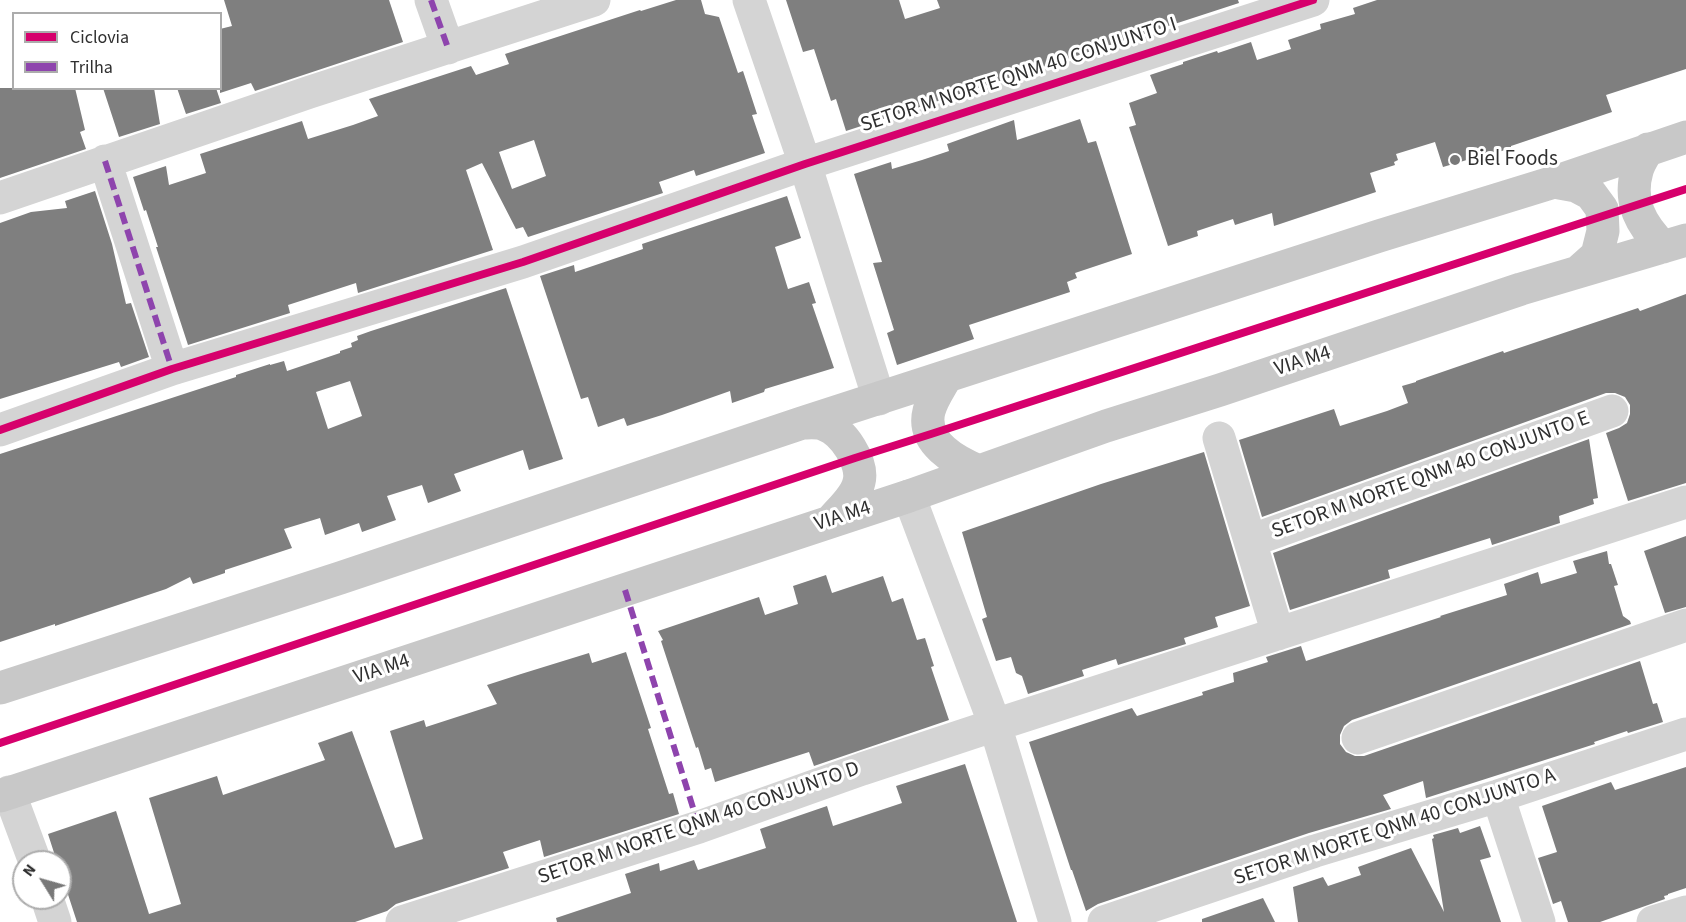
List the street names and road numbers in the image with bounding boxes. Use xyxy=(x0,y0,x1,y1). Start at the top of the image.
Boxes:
street label: SETOR M NORTE QNM 40 CONJUNTO I xyxy=(858,13,1180,139)
street label: VIA M4 xyxy=(1272,341,1334,383)
street label: SETOR M NORTE QNM 40 CONJUNTO E xyxy=(1269,407,1593,545)
street label: VIA M4 xyxy=(812,496,874,538)
street label: VIA M4 xyxy=(351,649,413,691)
street label: SETOR M NORTE QNM 40 CONJUNTO D xyxy=(535,757,863,891)
street label: SETOR M NORTE QNM 40 CONJUNTO A xyxy=(1231,764,1559,892)

